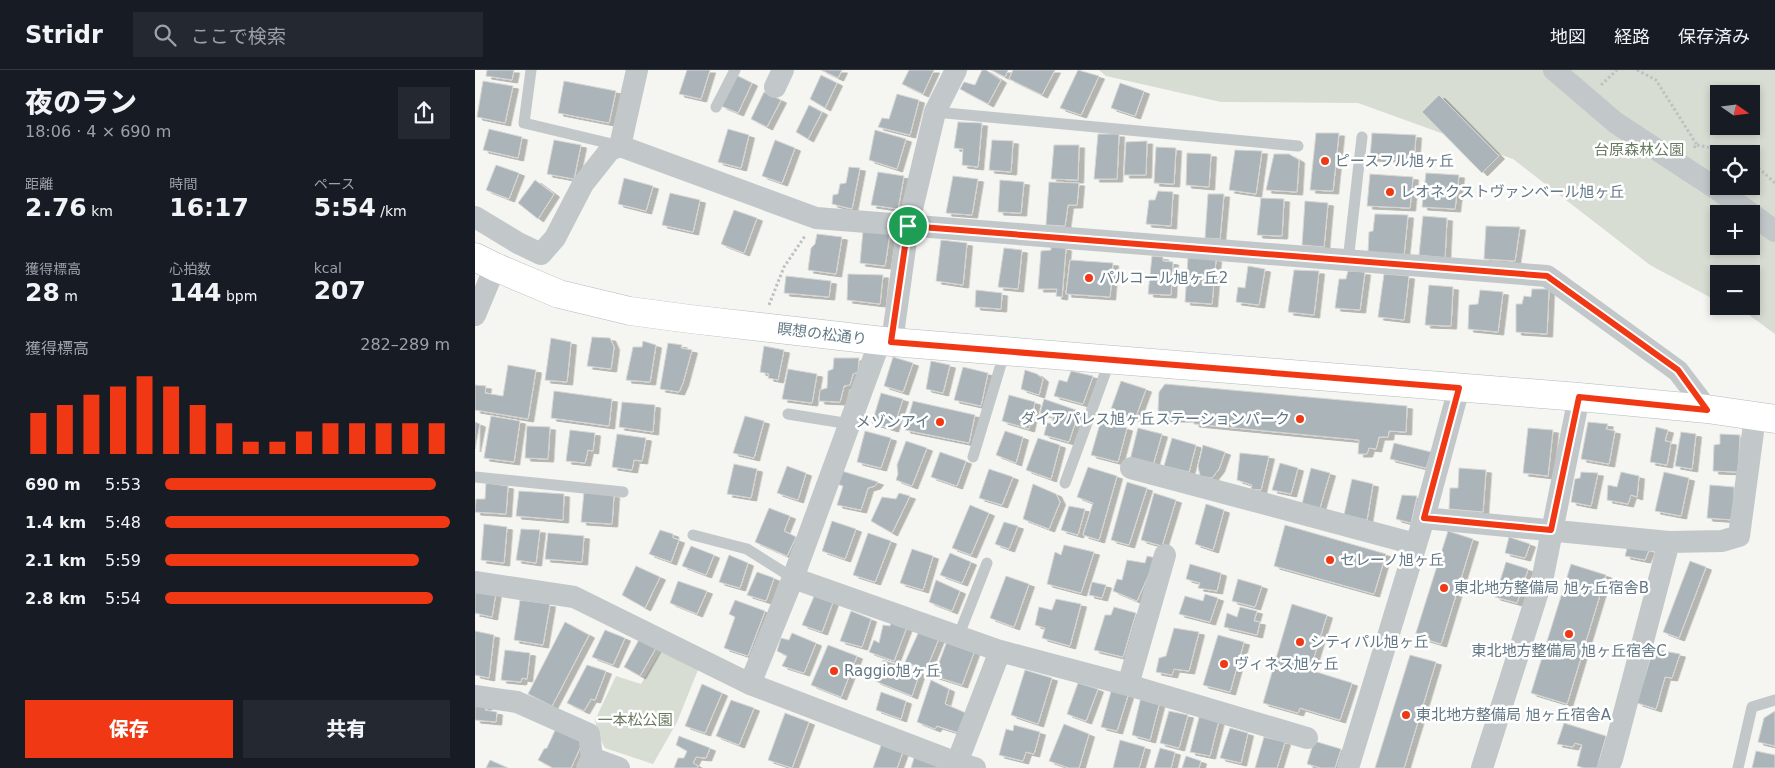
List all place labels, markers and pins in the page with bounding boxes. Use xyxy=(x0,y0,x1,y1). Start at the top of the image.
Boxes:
place label: ピースフル旭ヶ丘 xyxy=(1335,152,1454,170)
marker: ピースフル旭ヶ丘 xyxy=(1319,155,1331,167)
place label: レオネクストヴァンベール旭ヶ丘 xyxy=(1400,183,1625,201)
marker: レオネクストヴァンベール旭ヶ丘 xyxy=(1384,186,1396,198)
pin xyxy=(887,205,929,247)
place label: パルコール旭ヶ丘2 xyxy=(1099,269,1228,287)
marker: パルコール旭ヶ丘2 xyxy=(1083,272,1095,284)
place label: ダイアパレス旭ヶ丘ステーションパーク xyxy=(1021,410,1290,428)
place label: メゾンアイ xyxy=(856,413,930,431)
marker: ダイアパレス旭ヶ丘ステーションパーク xyxy=(1294,413,1306,425)
marker: メゾンアイ xyxy=(934,416,946,428)
place label: セレーノ旭ヶ丘 xyxy=(1340,551,1444,569)
marker: セレーノ旭ヶ丘 xyxy=(1324,554,1336,566)
place label: 東北地方整備局 旭ヶ丘宿舎B xyxy=(1454,579,1649,597)
marker: 東北地方整備局 旭ヶ丘宿舎B xyxy=(1438,582,1450,594)
marker: 東北地方整備局 旭ヶ丘宿舎C xyxy=(1563,628,1575,640)
place label: シティパル旭ヶ丘 xyxy=(1310,633,1429,651)
marker: シティパル旭ヶ丘 xyxy=(1294,636,1306,648)
place label: 東北地方整備局 旭ヶ丘宿舎C xyxy=(1471,642,1667,660)
place label: ヴィネス旭ヶ丘 xyxy=(1234,655,1339,673)
marker: ヴィネス旭ヶ丘 xyxy=(1218,658,1230,670)
place label: Raggio旭ヶ丘 xyxy=(844,662,941,680)
marker: Raggio旭ヶ丘 xyxy=(828,665,840,677)
place label: 東北地方整備局 旭ヶ丘宿舎A xyxy=(1416,706,1612,724)
marker: 東北地方整備局 旭ヶ丘宿舎A xyxy=(1400,709,1412,721)

